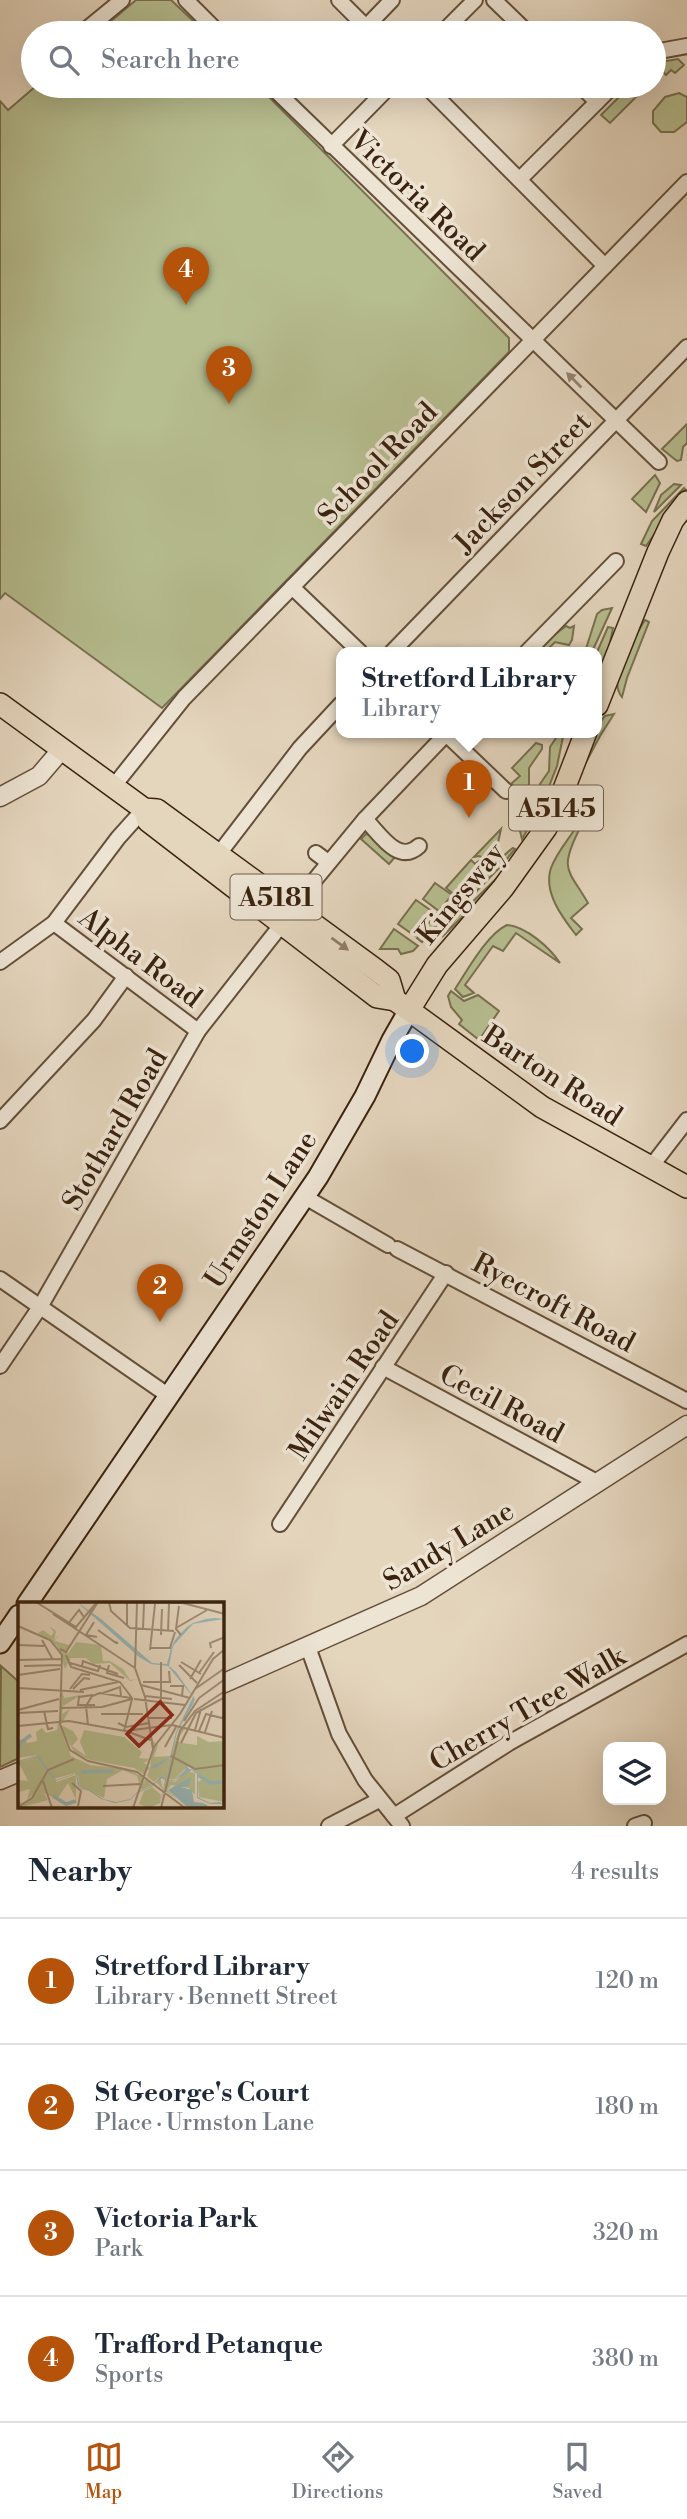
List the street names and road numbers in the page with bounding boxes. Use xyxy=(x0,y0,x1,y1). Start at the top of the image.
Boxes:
street label: Victoria Road xyxy=(342,122,492,269)
street label: School Road xyxy=(311,395,445,533)
street label: Jackson Street xyxy=(446,405,599,562)
road number: A5145 xyxy=(509,786,603,830)
street label: Kingsway xyxy=(410,836,513,952)
road number: A5181 xyxy=(230,874,322,920)
street label: Alpha Road xyxy=(71,900,209,1016)
street label: Barton Road xyxy=(475,1018,629,1134)
street label: Stothard Road xyxy=(55,1043,176,1217)
street label: Urmston Lane xyxy=(197,1124,325,1295)
street label: Ryecroft Road xyxy=(466,1246,641,1361)
street label: Milwain Road xyxy=(282,1304,407,1467)
street label: Cecil Road xyxy=(433,1357,570,1452)
street label: Sandy Lane xyxy=(377,1494,520,1599)
street label: Cherry Tree Walk xyxy=(424,1638,633,1780)

